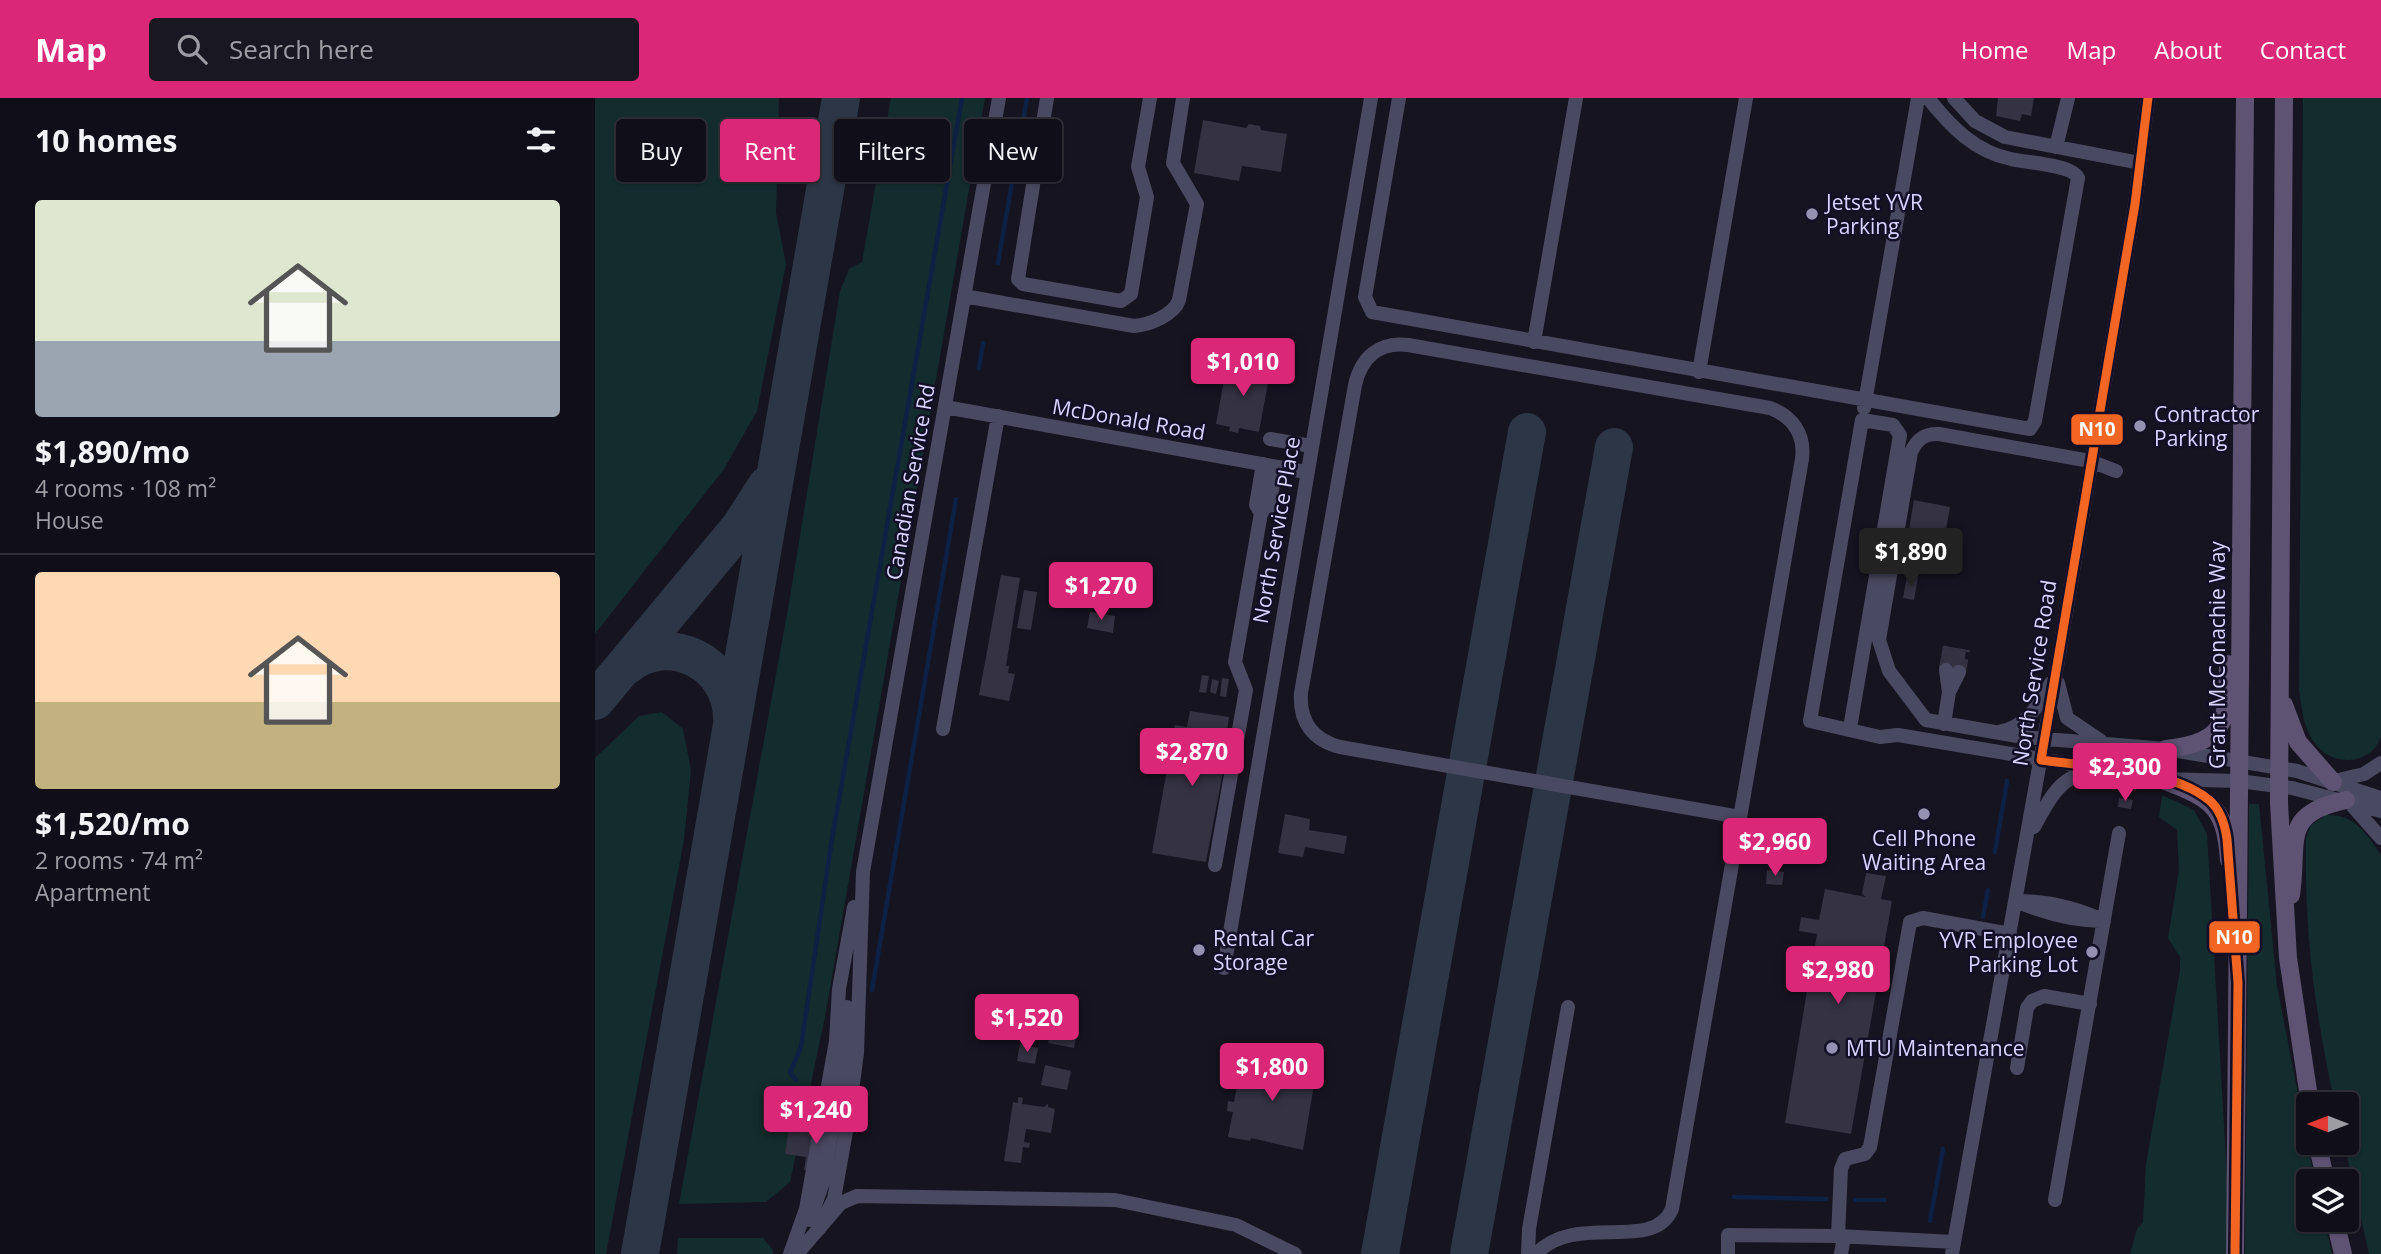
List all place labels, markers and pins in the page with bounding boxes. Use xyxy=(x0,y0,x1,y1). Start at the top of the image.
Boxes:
place label: Jetset YVR Parking xyxy=(1824,188,1923,240)
marker: Jetset YVR Parking xyxy=(1804,206,1820,222)
pin: $1,010 xyxy=(1186,338,1300,398)
place label: Contractor Parking xyxy=(2154,400,2260,452)
marker: Contractor Parking xyxy=(2132,418,2148,434)
pin: $1,890 xyxy=(1854,528,1968,588)
pin: $1,270 xyxy=(1044,562,1158,622)
pin: $2,870 xyxy=(1135,728,1249,788)
pin: $2,300 xyxy=(2068,744,2182,803)
marker: Cell Phone Waiting Area xyxy=(1916,806,1932,822)
pin: $2,960 xyxy=(1718,818,1832,878)
place label: Cell Phone Waiting Area xyxy=(1862,824,1986,876)
place label: Rental Car Storage xyxy=(1213,924,1314,976)
place label: YVR Employee Parking Lot xyxy=(1939,926,2078,978)
marker: Rental Car Storage xyxy=(1191,942,1207,958)
marker: YVR Employee Parking Lot xyxy=(2084,944,2100,960)
pin: $2,980 xyxy=(1781,946,1895,1006)
pin: $1,520 xyxy=(970,995,1084,1054)
place label: MTU Maintenance xyxy=(1846,1034,2025,1062)
marker: MTU Maintenance xyxy=(1824,1040,1840,1056)
pin: $1,800 xyxy=(1215,1044,1329,1103)
pin: $1,240 xyxy=(759,1086,873,1146)

